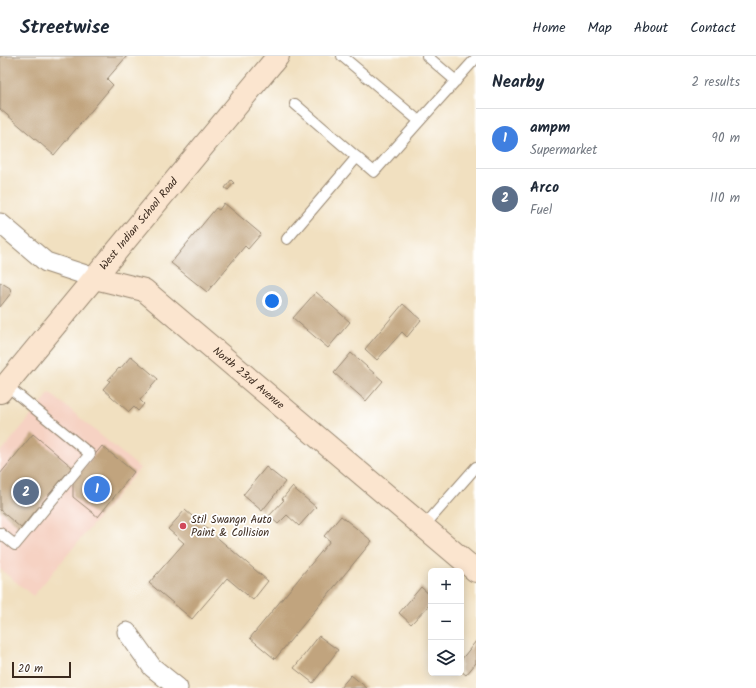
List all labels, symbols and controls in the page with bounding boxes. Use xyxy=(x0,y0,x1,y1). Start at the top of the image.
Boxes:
text: Streetwise xyxy=(20,13,110,43)
text: Home xyxy=(532,17,566,39)
text: Map xyxy=(588,17,612,39)
text: About xyxy=(634,17,668,39)
text: Contact xyxy=(690,17,736,39)
text: Nearby xyxy=(492,69,544,96)
text: 2 results xyxy=(692,72,740,93)
text: ampm xyxy=(530,116,570,140)
text: 1 xyxy=(503,128,507,149)
text: 90 m xyxy=(712,128,740,149)
text: Supermarket xyxy=(530,140,597,161)
street label: West Indian School Road xyxy=(95,173,183,274)
text: Arco xyxy=(530,176,559,200)
text: 2 xyxy=(501,188,509,209)
text: 110 m xyxy=(710,188,740,209)
text: Fuel xyxy=(530,200,552,221)
your location xyxy=(262,291,282,311)
street label: North 23rd Avenue xyxy=(208,342,288,414)
pin: 1 xyxy=(84,474,110,504)
pin: 2 xyxy=(13,477,39,507)
place label: Stil Swangn Auto Paint & Collision xyxy=(191,511,272,542)
marker: Stil Swangn Auto Paint & Collision xyxy=(178,521,188,531)
map controls xyxy=(428,568,464,676)
button: + xyxy=(428,568,464,604)
button: − xyxy=(428,604,464,640)
button: layers xyxy=(428,640,464,676)
scale bar xyxy=(12,660,71,679)
text: 20 m xyxy=(18,660,43,678)

